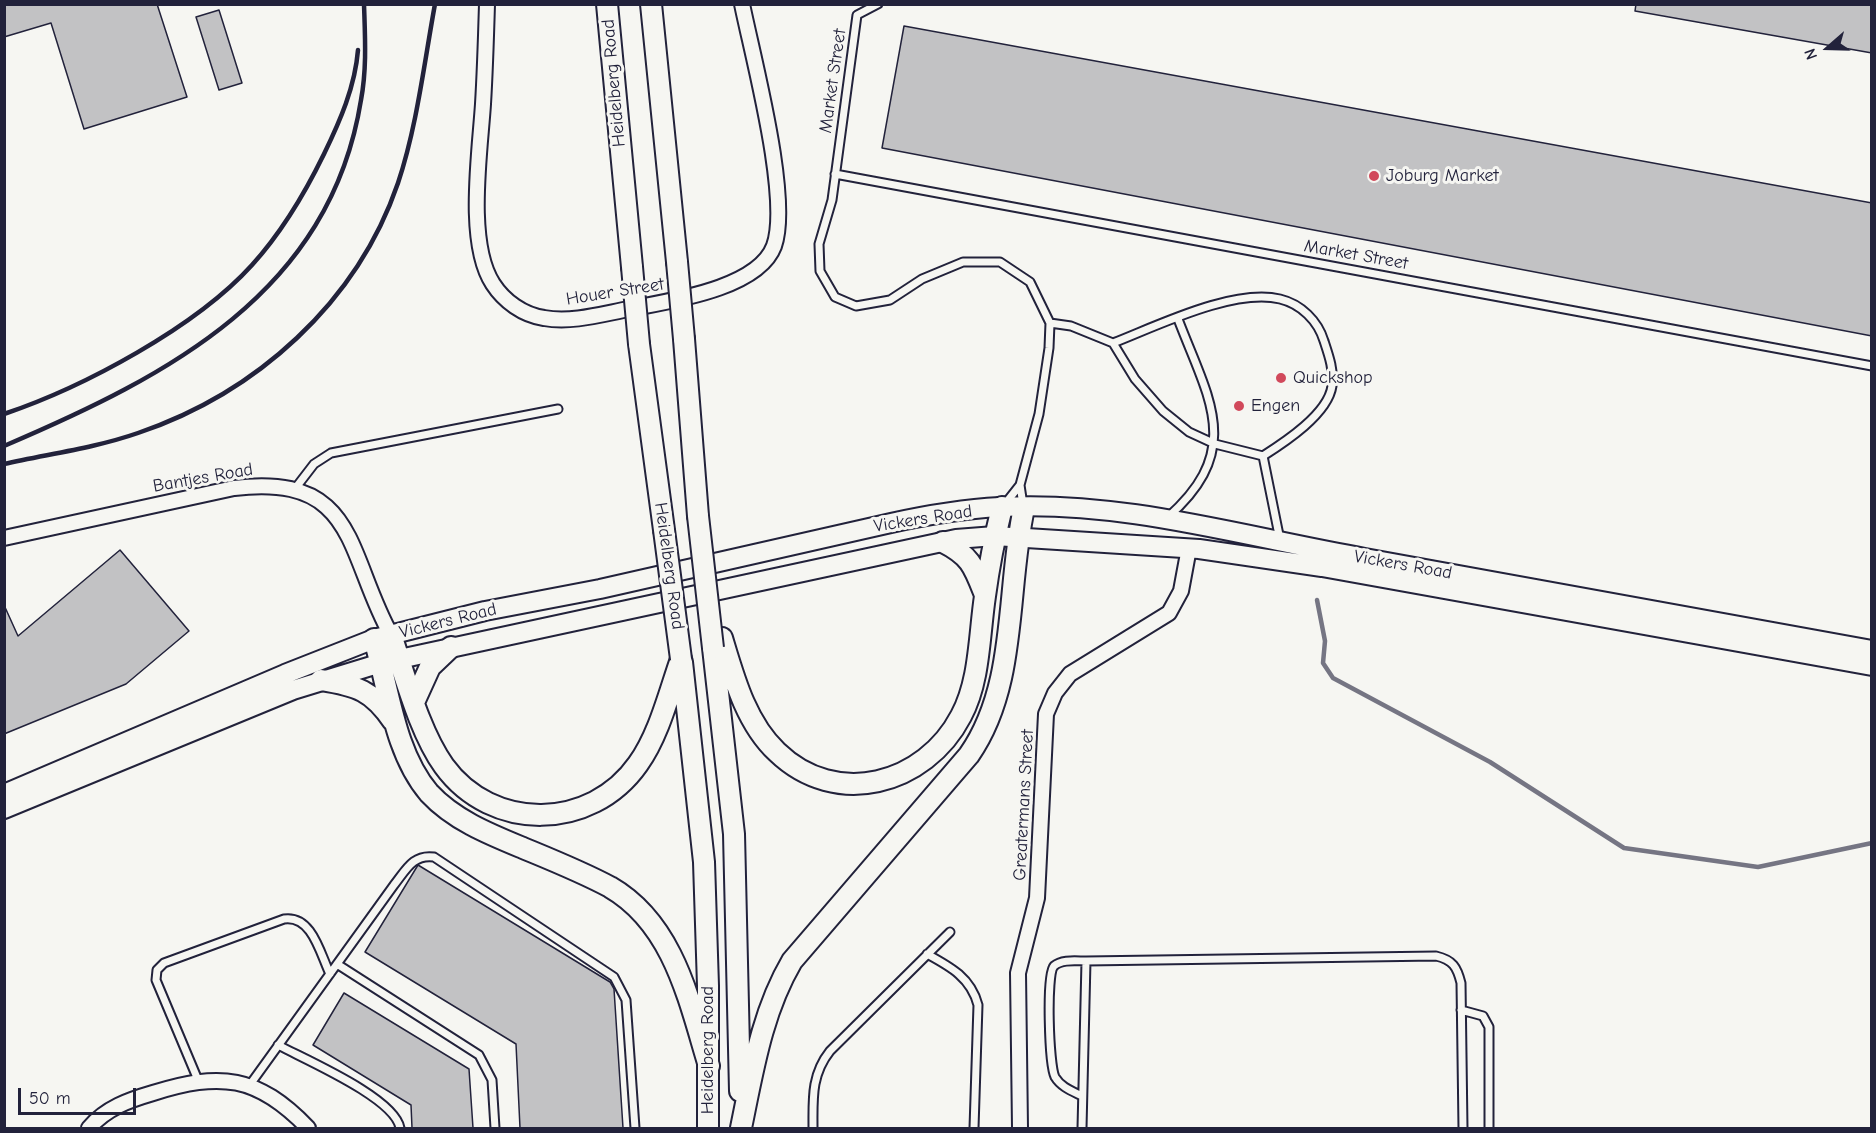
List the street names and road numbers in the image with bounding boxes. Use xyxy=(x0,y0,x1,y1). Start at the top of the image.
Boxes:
street label: Heidelberg Road xyxy=(598,18,630,148)
street label: Market Street xyxy=(815,27,851,135)
street label: Market Street xyxy=(1302,235,1410,275)
street label: Houer Street xyxy=(564,274,666,310)
street label: Bantjes Road xyxy=(151,459,255,497)
street label: Heidelberg Road xyxy=(649,501,689,631)
street label: Vickers Road xyxy=(872,501,974,537)
street label: Vickers Road xyxy=(1352,546,1454,584)
street label: Vickers Road xyxy=(397,599,499,643)
street label: Greatermans Street xyxy=(1009,729,1039,881)
street label: Heidelberg Road xyxy=(697,986,719,1114)

